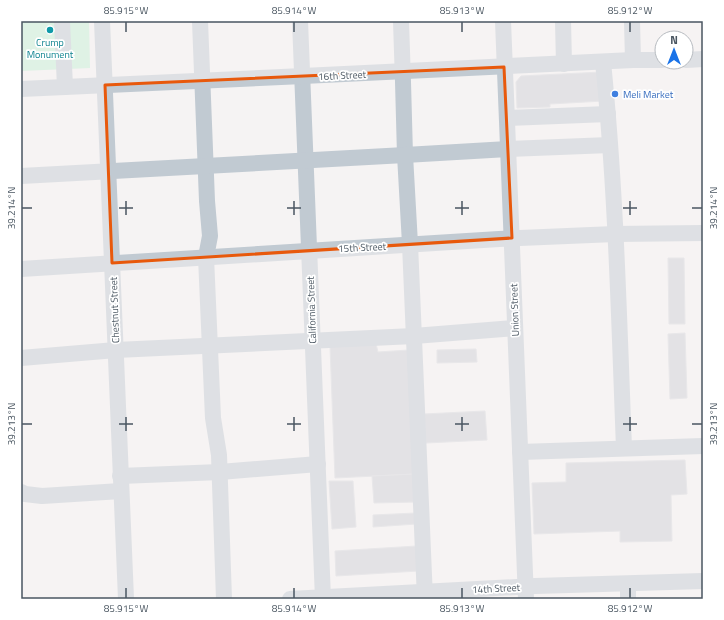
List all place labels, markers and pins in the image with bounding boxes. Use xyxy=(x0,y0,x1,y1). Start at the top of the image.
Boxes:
marker: Crump Monument xyxy=(45,25,55,35)
place label: Crump Monument xyxy=(27,35,74,62)
place label: Meli Market xyxy=(623,87,674,102)
marker: Meli Market xyxy=(610,89,620,99)

